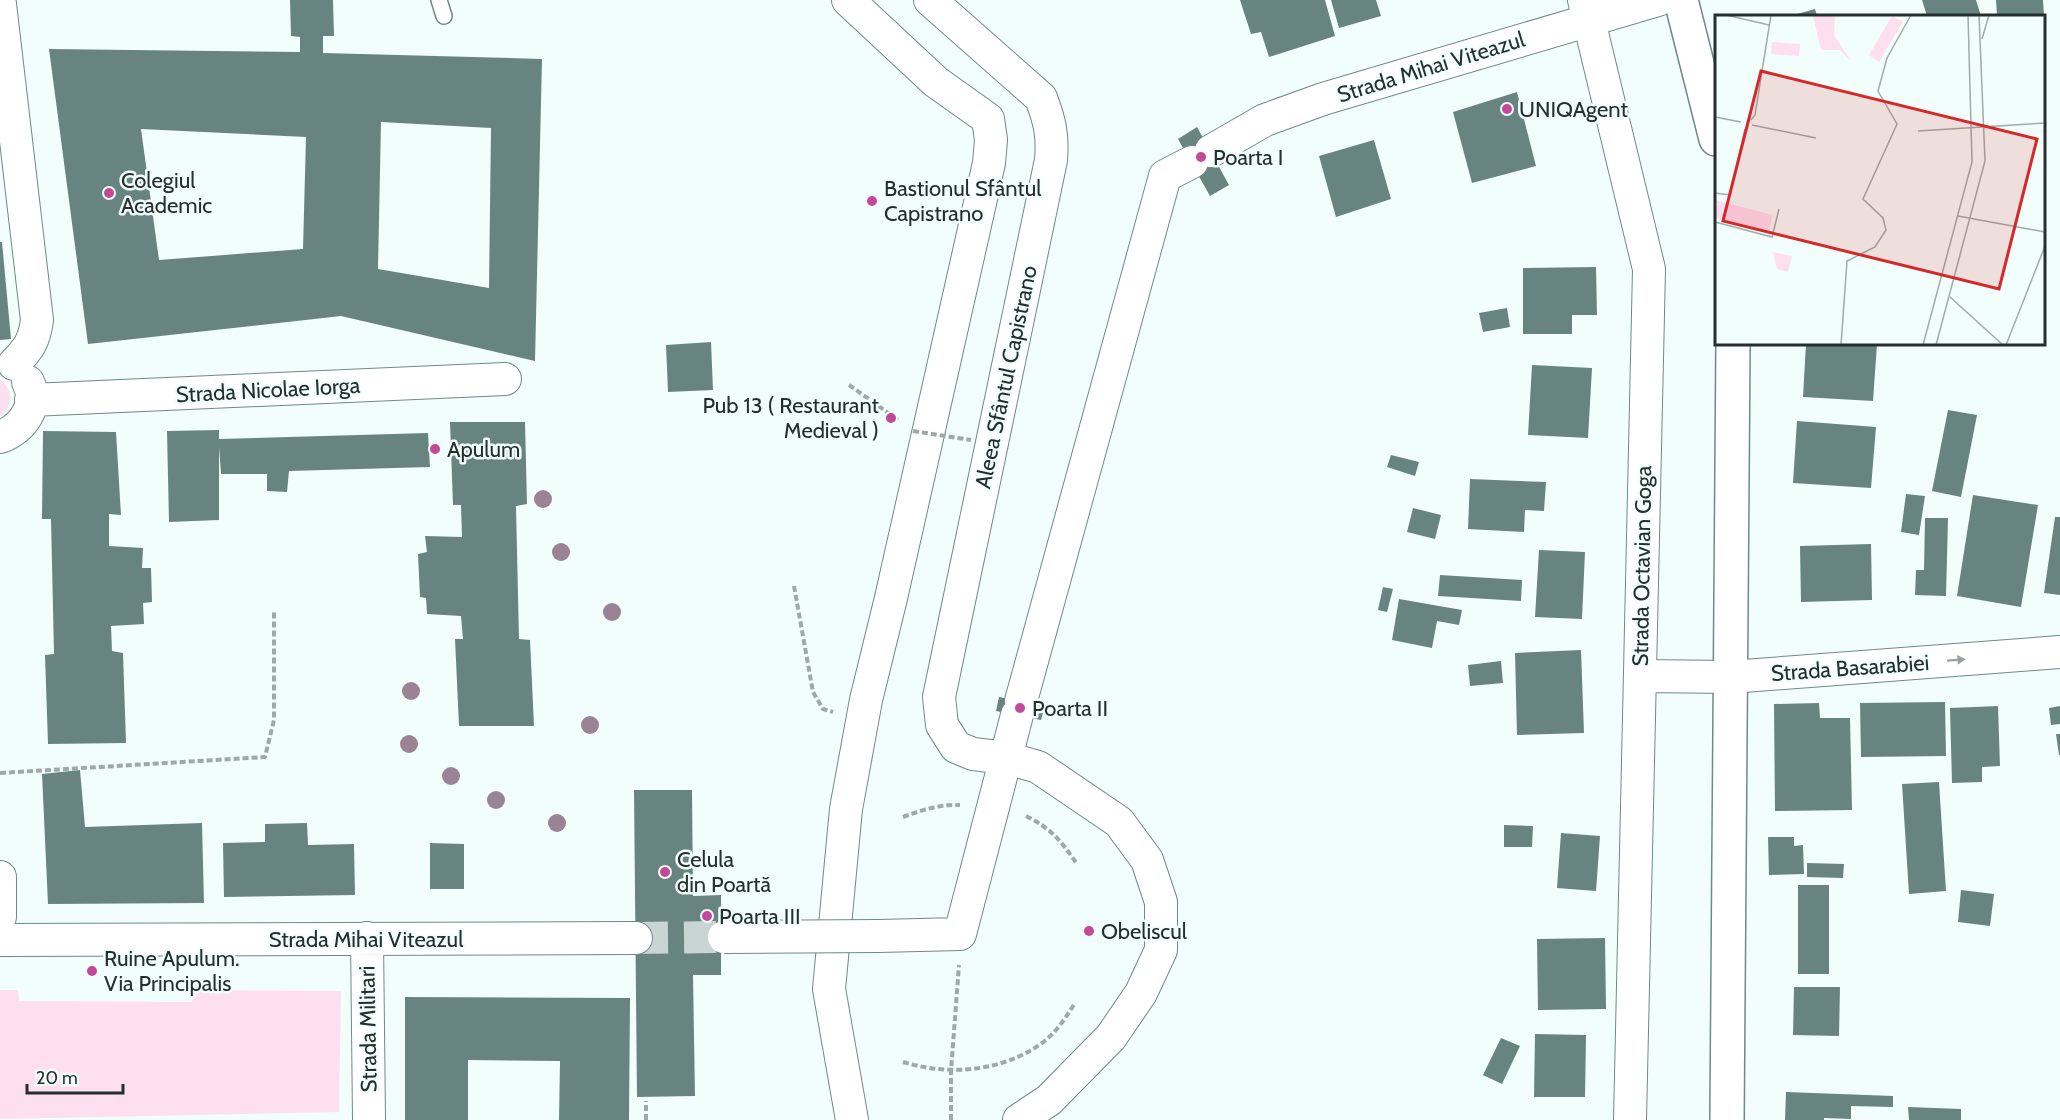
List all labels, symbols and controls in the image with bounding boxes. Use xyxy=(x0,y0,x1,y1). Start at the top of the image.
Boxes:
inset map xyxy=(1715,15,2045,345)
street label: Strada Mihai Viteazul xyxy=(1334,25,1529,108)
place label: UNIQAgent xyxy=(1519,96,1628,123)
marker: UNIQAgent xyxy=(1500,102,1514,116)
place label: Poarta I xyxy=(1213,144,1283,171)
marker: Poarta I xyxy=(1194,150,1208,164)
place label: Colegiul Academic xyxy=(121,167,212,219)
place label: Bastionul Sfântul Capistrano xyxy=(884,175,1042,227)
marker: Colegiul Academic xyxy=(102,186,116,200)
marker: Bastionul Sfântul Capistrano xyxy=(865,194,879,208)
street label: Aleea Sfântul Capistrano xyxy=(969,263,1043,491)
street label: Strada Nicolae Iorga xyxy=(175,372,361,408)
place label: Pub 13 ( Restaurant Medieval ) xyxy=(702,392,880,444)
marker: Pub 13 ( Restaurant Medieval ) xyxy=(884,411,898,425)
place label: Apulum xyxy=(447,436,520,463)
marker: Apulum xyxy=(428,442,442,456)
street label: Strada Octavian Goga xyxy=(1627,465,1657,667)
street label: Strada Basarabiei xyxy=(1770,649,1930,687)
one-way arrow xyxy=(1946,655,1965,665)
place label: Poarta II xyxy=(1032,695,1108,722)
marker: Poarta II xyxy=(1013,701,1027,715)
place label: Celula din Poartă xyxy=(677,846,771,898)
marker: Celula din Poartă xyxy=(658,865,672,879)
place label: Poarta III xyxy=(719,903,801,930)
marker: Poarta III xyxy=(700,909,714,923)
place label: Obeliscul xyxy=(1101,918,1188,945)
marker: Obeliscul xyxy=(1082,924,1096,938)
street label: Strada Mihai Viteazul xyxy=(269,926,464,953)
place label: Ruine Apulum. Via Principalis xyxy=(104,945,240,997)
marker: Ruine Apulum. Via Principalis xyxy=(85,964,99,978)
street label: Strada Militari xyxy=(353,965,383,1093)
scale bar xyxy=(27,1057,123,1095)
text: 20 m xyxy=(36,1067,78,1089)

